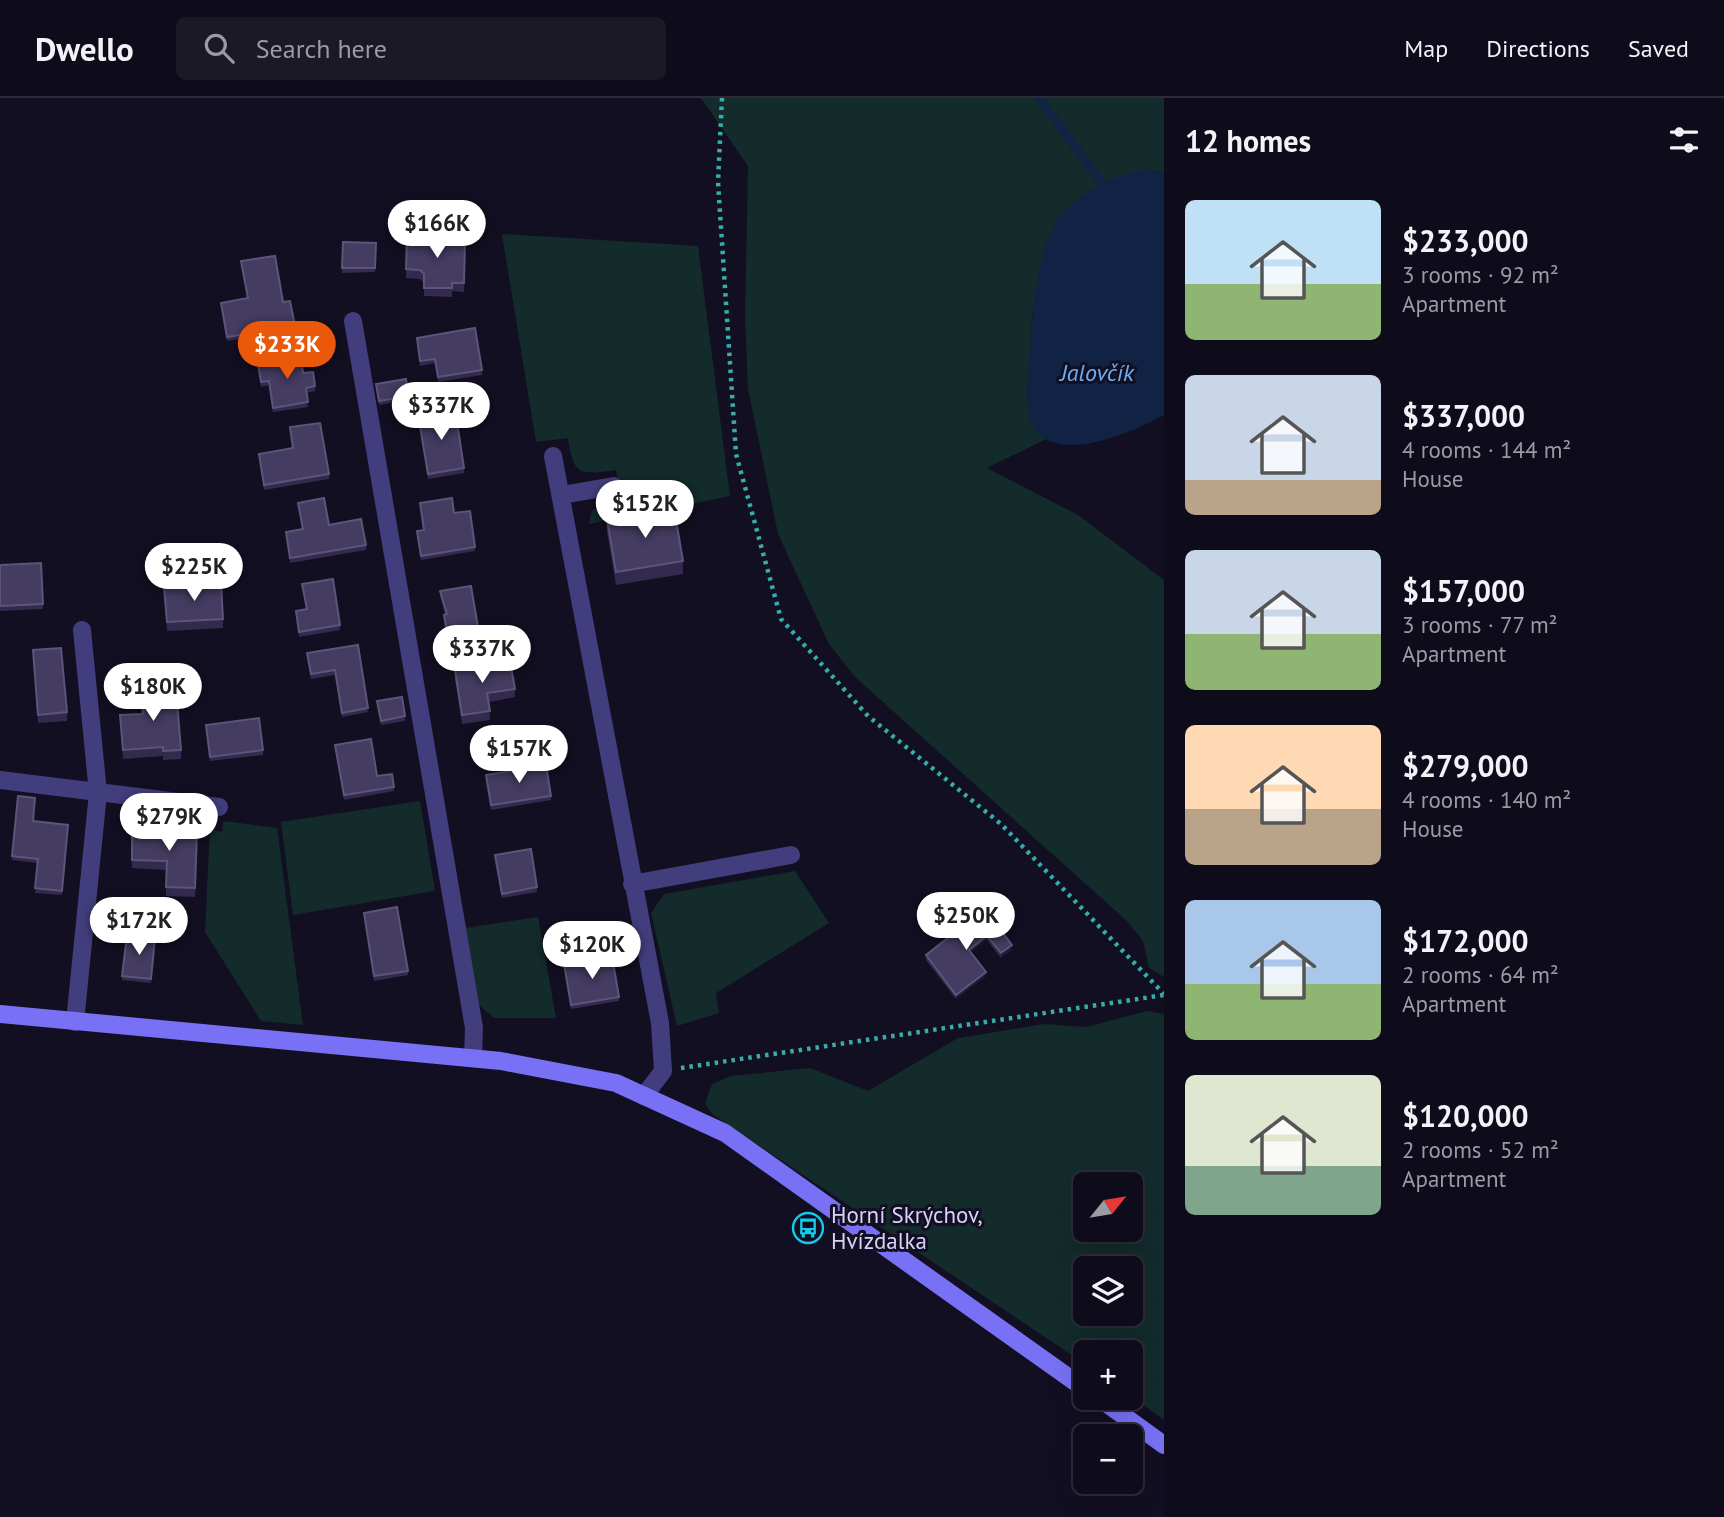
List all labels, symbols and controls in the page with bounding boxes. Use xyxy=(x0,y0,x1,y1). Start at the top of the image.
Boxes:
search box xyxy=(176,17,666,80)
text: Dwello xyxy=(35,27,134,70)
icon: search xyxy=(200,29,238,67)
text: Search here xyxy=(256,32,387,65)
text: Map xyxy=(1404,33,1448,64)
text: Directions xyxy=(1486,33,1590,64)
text: Saved xyxy=(1628,33,1689,64)
text: 12 homes xyxy=(1185,121,1311,160)
icon: filters xyxy=(1665,121,1703,159)
pin: $166K xyxy=(388,200,486,260)
text: $166K xyxy=(404,208,470,237)
text: $233,000 xyxy=(1402,221,1529,260)
icon: home xyxy=(1241,228,1325,312)
text: 3 rooms · 92 m² xyxy=(1402,260,1559,289)
text: Apartment xyxy=(1402,289,1506,318)
pin: $233K xyxy=(238,322,336,381)
text: $233K xyxy=(254,329,320,358)
water label: Jalovčík xyxy=(1058,357,1135,388)
pin: $337K xyxy=(392,382,490,442)
text: $337K xyxy=(408,390,474,419)
text: $337,000 xyxy=(1402,396,1525,435)
icon: home xyxy=(1241,403,1325,487)
text: 4 rooms · 144 m² xyxy=(1402,435,1571,464)
text: House xyxy=(1402,464,1464,493)
pin: $152K xyxy=(596,480,694,540)
text: $152K xyxy=(612,488,678,517)
pin: $225K xyxy=(145,544,243,603)
text: $225K xyxy=(161,551,227,580)
text: $157,000 xyxy=(1402,571,1525,610)
icon: home xyxy=(1241,578,1325,662)
text: 3 rooms · 77 m² xyxy=(1402,610,1558,639)
pin: $337K xyxy=(433,626,531,685)
text: $337K xyxy=(449,633,515,662)
text: Apartment xyxy=(1402,639,1506,668)
pin: $180K xyxy=(104,664,202,723)
text: $180K xyxy=(120,671,186,700)
pin: $157K xyxy=(470,726,568,785)
text: $157K xyxy=(486,733,552,762)
text: $279,000 xyxy=(1402,746,1529,785)
icon: home xyxy=(1241,753,1325,837)
text: 4 rooms · 140 m² xyxy=(1402,785,1571,814)
pin: $279K xyxy=(120,794,218,853)
text: $279K xyxy=(136,801,202,830)
text: House xyxy=(1402,814,1464,843)
pin: $250K xyxy=(917,892,1015,952)
pin: $172K xyxy=(90,898,188,957)
text: $250K xyxy=(933,900,999,929)
text: $172K xyxy=(106,905,172,934)
text: $172,000 xyxy=(1402,921,1529,960)
pin: $120K xyxy=(543,922,641,981)
icon: home xyxy=(1241,928,1325,1012)
text: $120K xyxy=(559,929,625,958)
text: 2 rooms · 64 m² xyxy=(1402,960,1559,989)
text: Apartment xyxy=(1402,989,1506,1018)
text: $120,000 xyxy=(1402,1096,1529,1135)
icon: home xyxy=(1241,1103,1325,1187)
text: 2 rooms · 52 m² xyxy=(1402,1135,1559,1164)
text: Apartment xyxy=(1402,1164,1506,1193)
north arrow xyxy=(1073,1172,1143,1242)
map controls xyxy=(1073,1172,1143,1494)
place label: Horní Skrýchov, Hvízdalka xyxy=(831,1200,983,1255)
bus stop icon: Horní Skrýchov, Hvízdalka xyxy=(791,1211,825,1245)
button: layers xyxy=(1073,1256,1143,1326)
button: + xyxy=(1073,1340,1143,1410)
button: − xyxy=(1073,1424,1143,1494)

